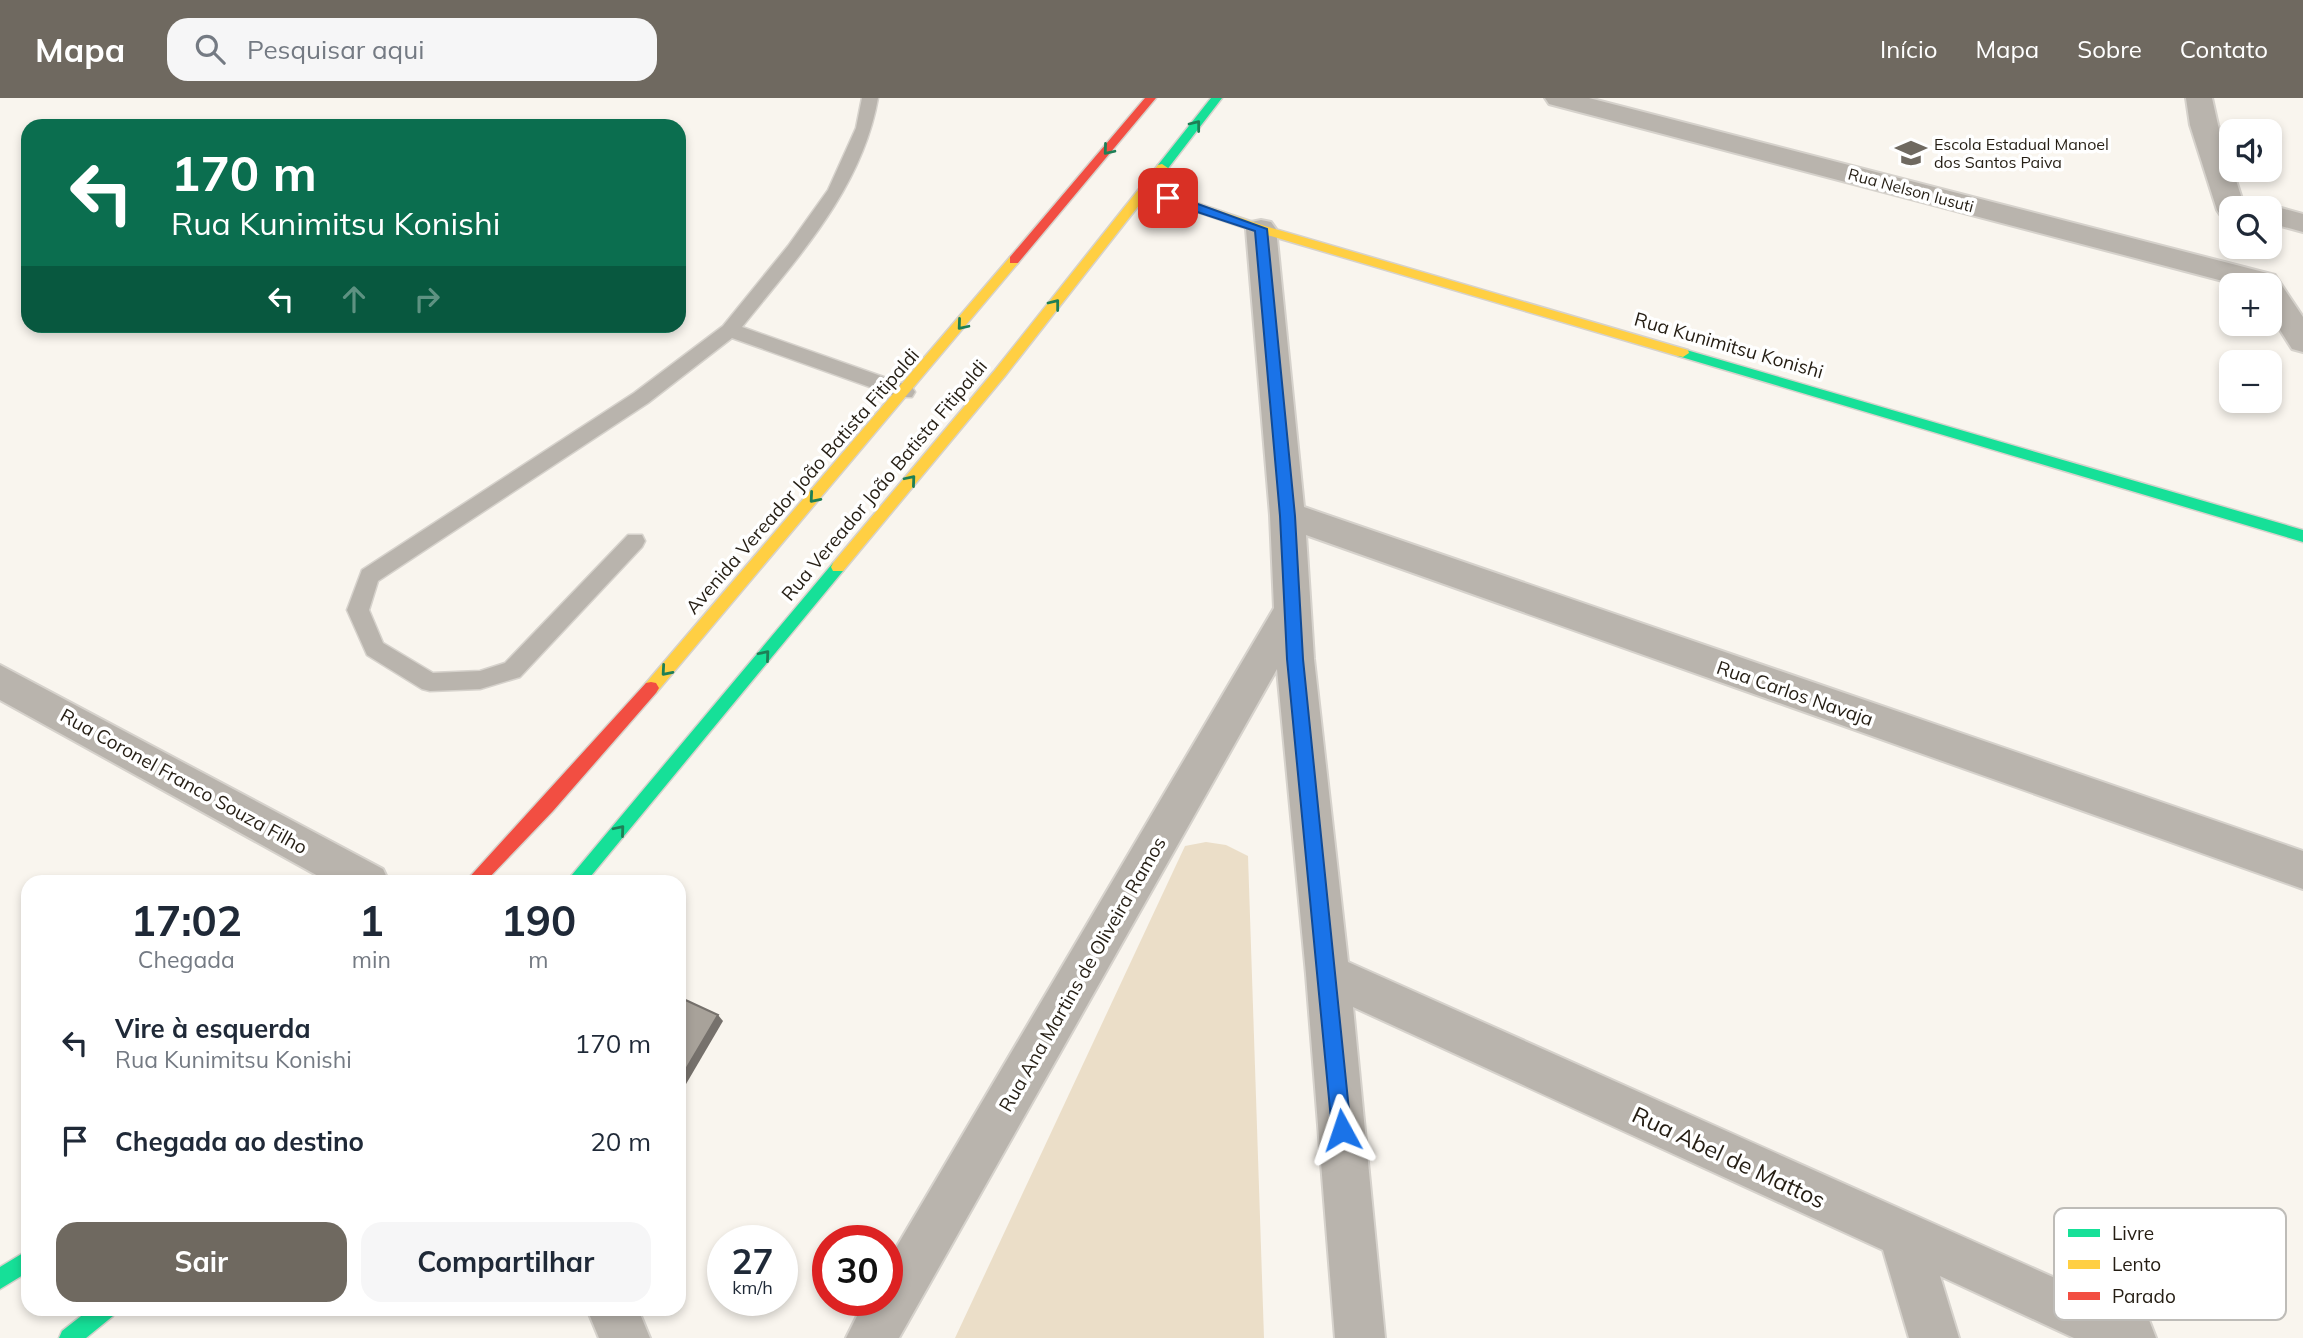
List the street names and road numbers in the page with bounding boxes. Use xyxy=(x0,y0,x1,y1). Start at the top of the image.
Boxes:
street label: Rua Nelson Iusuti xyxy=(1846,164,1976,216)
street label: Rua Kunimitsu Konishi xyxy=(1632,307,1826,383)
street label: Avenida Vereador João Batista Fitipaldi xyxy=(680,343,924,619)
street label: Rua Vereador João Batista Fitipaldi xyxy=(776,355,992,605)
street label: Rua Carlos Navaja xyxy=(1714,655,1876,731)
street label: Rua Coronel Franco Souza Filho xyxy=(56,703,312,859)
street label: Rua Ana Martins de Oliveira Ramos xyxy=(993,832,1171,1116)
street label: Rua Abel de Mattos xyxy=(1628,1100,1830,1214)

